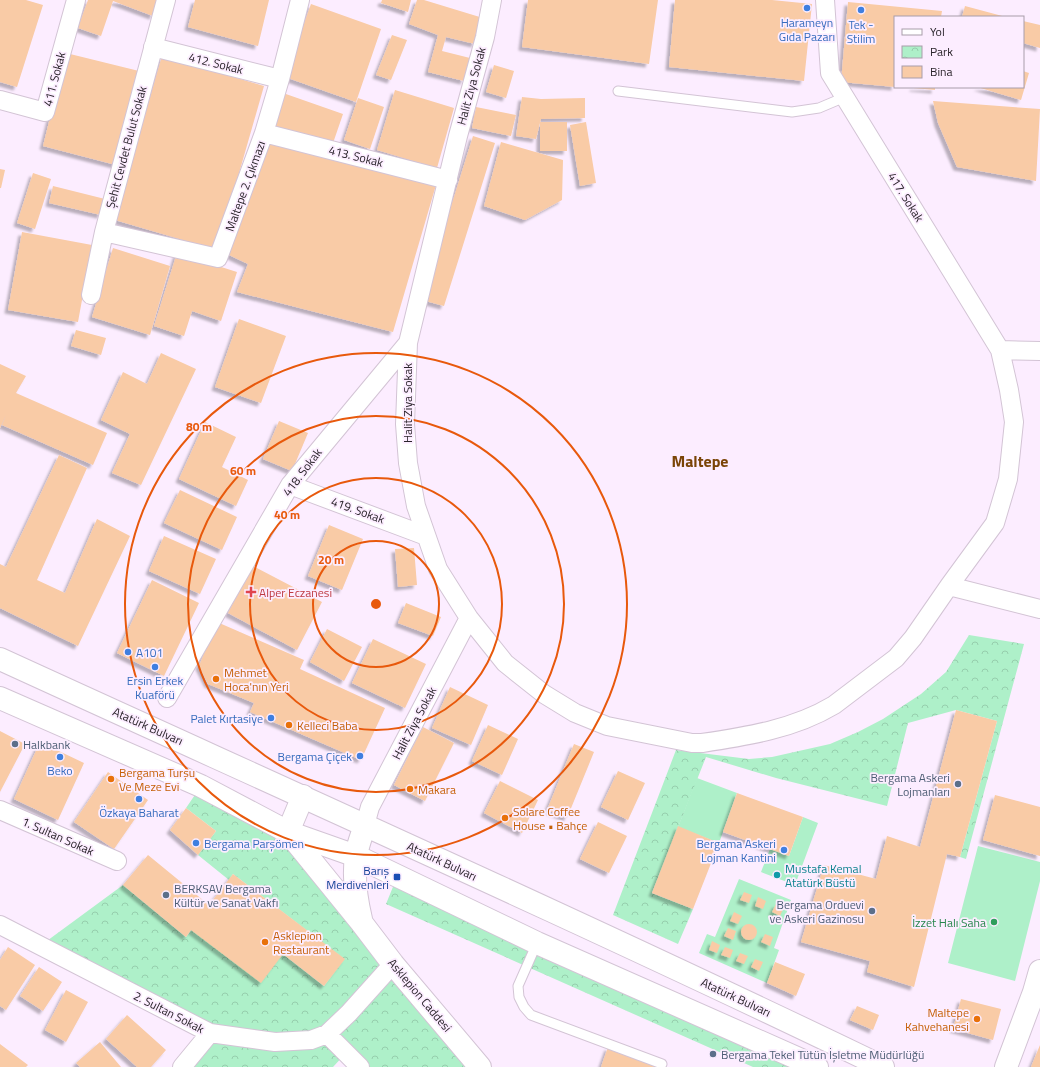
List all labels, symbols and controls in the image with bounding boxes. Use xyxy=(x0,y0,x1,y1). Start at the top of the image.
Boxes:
marker: Harameyn Gıda Pazarı xyxy=(802,3,812,13)
marker: Tek - Stilim xyxy=(856,5,866,15)
place label: Harameyn Gıda Pazarı xyxy=(779,13,835,46)
place label: Tek - Stilim xyxy=(847,15,875,48)
legend xyxy=(894,16,1024,88)
text: Yol xyxy=(930,22,945,41)
text: Park xyxy=(930,42,953,61)
street label: Halit Ziya Sokak xyxy=(451,45,491,127)
street label: 412. Sokak xyxy=(187,47,246,79)
street label: 411. Sokak xyxy=(38,49,70,108)
text: Bina xyxy=(930,62,952,81)
street label: Şehit Cevdet Bulut Sokak xyxy=(101,84,152,210)
street label: Maltepe 2. Çıkmazı xyxy=(220,138,270,234)
street label: 413. Sokak xyxy=(327,140,386,172)
street label: 417. Sokak xyxy=(883,168,929,226)
street label: Halit Ziya Sokak xyxy=(398,363,417,443)
text: 80 m xyxy=(186,417,212,436)
street label: 418. Sokak xyxy=(278,444,326,500)
district label: Maltepe xyxy=(671,449,729,473)
text: 60 m xyxy=(230,461,256,480)
street label: 419. Sokak xyxy=(329,492,388,529)
text: 40 m xyxy=(274,505,300,524)
text: 20 m xyxy=(318,550,344,569)
place label: Alper Eczanesi xyxy=(259,583,332,602)
marker: Alper Eczanesi xyxy=(246,587,256,597)
centre of rings xyxy=(369,597,383,611)
place label: A101 xyxy=(136,643,163,662)
marker: A101 xyxy=(123,647,133,657)
marker: Ersin Erkek Kuaförü xyxy=(150,662,160,672)
place label: Mehmet Hoca'nın Yeri xyxy=(224,663,289,696)
place label: Ersin Erkek Kuaförü xyxy=(127,671,183,704)
marker: Mehmet Hoca'nın Yeri xyxy=(211,674,221,684)
street label: Halit Ziya Sokak xyxy=(387,683,441,763)
street label: Atatürk Bulvarı xyxy=(110,702,186,750)
place label: Palet Kırtasiye xyxy=(190,709,263,728)
marker: Palet Kırtasiye xyxy=(266,713,276,723)
place label: Kelleci Baba xyxy=(297,716,358,735)
marker: Kelleci Baba xyxy=(284,720,294,730)
place label: Halkbank xyxy=(23,735,70,754)
marker: Halkbank xyxy=(10,739,20,749)
place label: Bergama Çiçek xyxy=(277,747,352,766)
marker: Bergama Çiçek xyxy=(355,751,365,761)
marker: Beko xyxy=(55,752,65,762)
place label: Beko xyxy=(47,761,73,780)
place label: Bergama Turşu Ve Meze Evi xyxy=(119,763,195,796)
place label: Bergama Askeri Lojmanları xyxy=(870,768,950,801)
marker: Bergama Turşu Ve Meze Evi xyxy=(106,774,116,784)
marker: Bergama Askeri Lojmanları xyxy=(953,779,963,789)
place label: Makara xyxy=(418,780,456,799)
marker: Makara xyxy=(405,784,415,794)
marker: Özkaya Baharat xyxy=(134,794,144,804)
place label: Solare Coffee House • Bahçe xyxy=(513,802,587,835)
place label: Özkaya Baharat xyxy=(99,803,180,822)
street label: 1. Sultan Sokak xyxy=(19,812,97,860)
marker: Solare Coffee House • Bahçe xyxy=(500,813,510,823)
place label: Bergama Parşömen xyxy=(204,834,304,853)
place label: Bergama Askeri Lojman Kantini xyxy=(696,834,776,867)
street label: Atatürk Bulvarı xyxy=(404,836,480,886)
marker: Bergama Parşömen xyxy=(191,838,201,848)
marker: Bergama Askeri Lojman Kantini xyxy=(779,845,789,855)
place label: Mustafa Kemal Atatürk Büstü xyxy=(785,859,861,892)
place label: Barış Merdivenleri xyxy=(326,861,389,894)
marker: Mustafa Kemal Atatürk Büstü xyxy=(772,870,782,880)
marker: Barış Merdivenleri xyxy=(392,872,402,882)
place label: BERKSAV Bergama Kültür ve Sanat Vakfı xyxy=(174,879,278,912)
marker: BERKSAV Bergama Kültür ve Sanat Vakfı xyxy=(161,890,171,900)
place label: Bergama Orduevi ve Askeri Gazinosu xyxy=(770,895,864,928)
marker: Bergama Orduevi ve Askeri Gazinosu xyxy=(867,906,877,916)
place label: İzzet Halı Saha xyxy=(912,913,986,932)
marker: İzzet Halı Saha xyxy=(989,917,999,927)
place label: Asklepion Restaurant xyxy=(273,926,330,959)
marker: Asklepion Restaurant xyxy=(260,937,270,947)
street label: Asklepion Caddesi xyxy=(383,954,457,1036)
street label: Atatürk Bulvarı xyxy=(698,972,774,1022)
street label: 2. Sultan Sokak xyxy=(130,986,208,1038)
place label: Maltepe Kahvehanesi xyxy=(905,1003,969,1036)
marker: Maltepe Kahvehanesi xyxy=(972,1014,982,1024)
place label: Bergama Tekel Tütün İşletme Müdürlüğü xyxy=(721,1045,924,1064)
marker: Bergama Tekel Tütün İşletme Müdürlüğü xyxy=(708,1049,718,1059)

